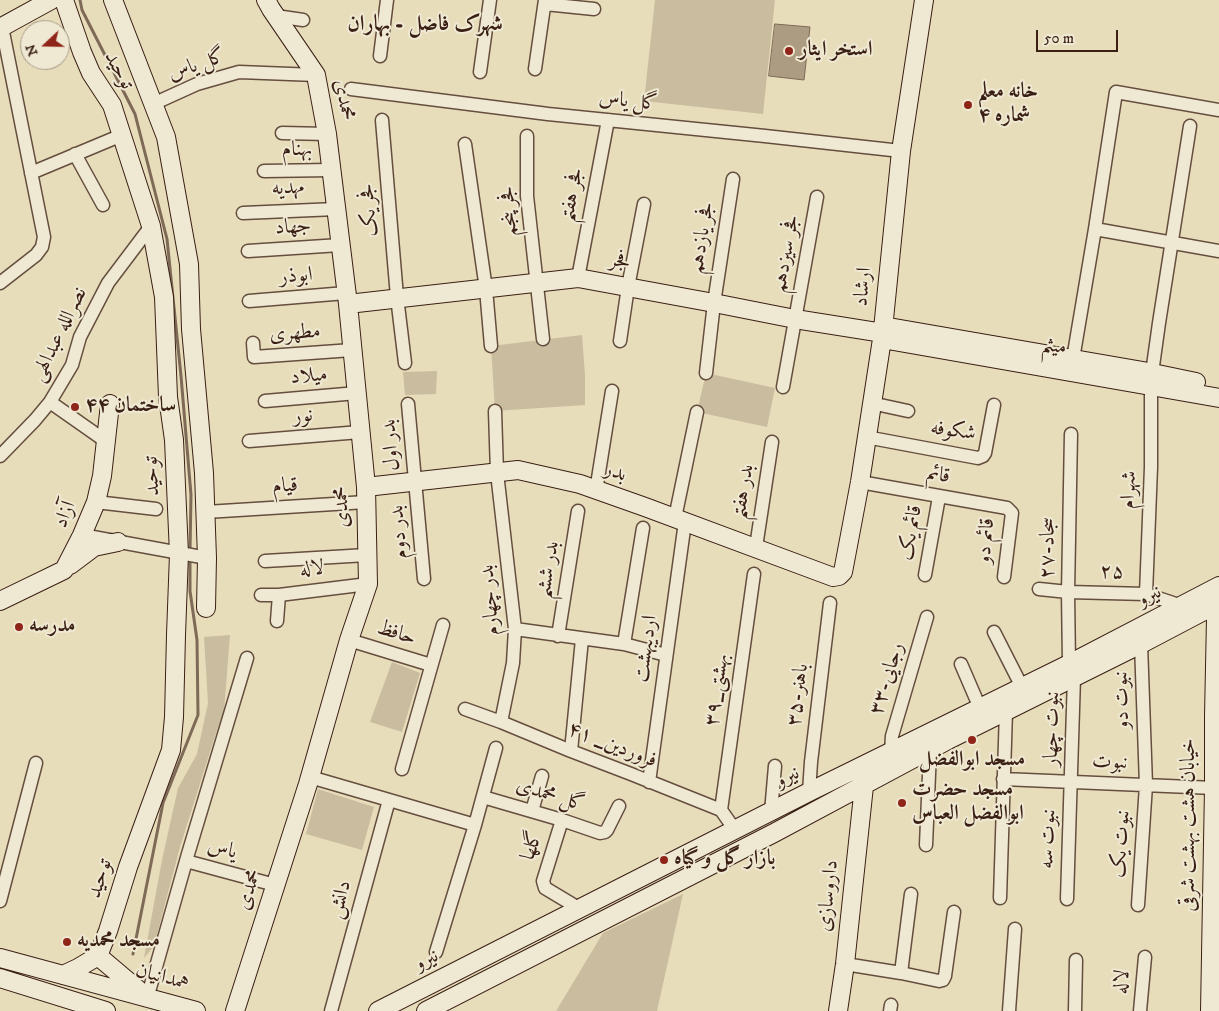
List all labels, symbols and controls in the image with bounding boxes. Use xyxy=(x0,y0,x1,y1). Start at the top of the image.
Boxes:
district label: شهرک فاضل - بهاران xyxy=(347,12,503,38)
north arrow xyxy=(20,20,70,70)
scale bar xyxy=(1039,20,1122,52)
text: 50 m xyxy=(1044,29,1074,48)
place label: استخر ایثار xyxy=(799,38,873,64)
text: N xyxy=(21,41,42,59)
street label: گل یاس xyxy=(165,44,229,88)
marker: استخر ایثار xyxy=(783,45,795,57)
street label: توحید xyxy=(97,47,139,95)
street label: محمدی xyxy=(327,77,359,123)
place label: خانه معلم شماره ۴ xyxy=(978,80,1038,130)
street label: گل یاس xyxy=(597,86,659,118)
marker: خانه معلم شماره ۴ xyxy=(962,99,974,111)
street label: بهنام xyxy=(282,138,312,164)
street label: فجر هفتم xyxy=(555,166,591,224)
street label: مهدیه xyxy=(271,176,305,202)
street label: فجر یک xyxy=(355,182,385,238)
street label: فجر پنجم xyxy=(496,185,524,237)
street label: فجر یازدهم xyxy=(685,200,721,276)
street label: فجر سیزدهم xyxy=(768,213,806,295)
street label: جهاد xyxy=(274,214,312,242)
street label: فجر xyxy=(607,248,633,276)
street label: ابوذر xyxy=(278,263,314,291)
street label: ارشاد xyxy=(849,266,879,308)
street label: نصرالله عبدالهی xyxy=(26,283,94,387)
street label: مطهری xyxy=(269,320,321,348)
street label: میثم xyxy=(1039,332,1069,362)
street label: میلاد xyxy=(289,363,329,391)
place label: ساختمان ۴۴ xyxy=(85,394,176,420)
marker: ساختمان ۴۴ xyxy=(69,401,81,413)
street label: نور xyxy=(292,404,314,430)
street label: شکوفه xyxy=(929,416,977,448)
street label: بدر اول xyxy=(377,418,407,472)
street label: توحید xyxy=(139,455,167,497)
street label: بدر xyxy=(600,457,630,489)
street label: قائم xyxy=(924,462,952,490)
street label: بدر هفتم xyxy=(727,463,761,521)
street label: شهرام xyxy=(1117,471,1143,509)
street label: قیام xyxy=(271,474,299,500)
street label: محمدی xyxy=(330,486,356,528)
street label: آزاد xyxy=(49,498,83,532)
street label: قائم یک xyxy=(895,503,929,563)
street label: بدر دوم xyxy=(385,504,415,560)
street label: قائم دو xyxy=(972,517,1002,565)
street label: ۲۷-سجاد xyxy=(1036,517,1062,579)
street label: بدر ششم xyxy=(532,539,566,601)
street label: لاله xyxy=(298,556,326,584)
street label: ۲۵ xyxy=(1099,560,1125,586)
street label: بدر چهارم xyxy=(475,563,507,637)
street label: نیرو xyxy=(1134,580,1166,614)
place label: مدرسه xyxy=(29,614,75,640)
street label: اردیبهشت xyxy=(630,614,664,684)
street label: حافظ xyxy=(373,616,419,652)
marker: مدرسه xyxy=(13,621,25,633)
street label: ۳۳-رجایی xyxy=(865,640,911,718)
street label: ۳۹_بهشتی xyxy=(700,652,736,728)
street label: ۳۵-باهنر xyxy=(783,662,815,728)
street label: نبوت دو xyxy=(1109,670,1137,730)
street label: نبوت چهار xyxy=(1040,691,1066,767)
street label: ۴۱ _فروردین xyxy=(564,717,660,775)
marker: مسجد ابوالفضل xyxy=(966,734,978,746)
street label: خیابان هشت بهشت شرقی xyxy=(1177,738,1203,912)
place label: مسجد ابوالفضل xyxy=(919,748,1025,774)
street label: نبوت xyxy=(1092,750,1128,776)
street label: نیرو xyxy=(772,761,804,795)
street label: گل محمدی xyxy=(512,774,588,818)
place label: مسجد حضرت ابوالفضل العباس xyxy=(912,778,1024,828)
marker: مسجد حضرت ابوالفضل العباس xyxy=(896,797,908,809)
street label: نبوت سه xyxy=(1035,808,1063,870)
street label: نبوت یک xyxy=(1107,809,1137,879)
street label: گلها xyxy=(516,828,550,864)
street label: یاس xyxy=(204,834,240,866)
place label: بازار گل و گیاه xyxy=(674,847,775,873)
marker: بازار گل و گیاه xyxy=(658,854,670,866)
street label: توحید xyxy=(83,856,119,902)
street label: داروسازی xyxy=(813,859,845,933)
street label: محمدی xyxy=(232,866,268,914)
street label: دانش xyxy=(324,878,358,922)
place label: مسجد محمدیه xyxy=(77,929,160,955)
marker: مسجد محمدیه xyxy=(61,936,73,948)
street label: نیرو xyxy=(411,944,443,978)
street label: همدانیان xyxy=(132,959,192,997)
street label: لاله xyxy=(1110,969,1136,995)

